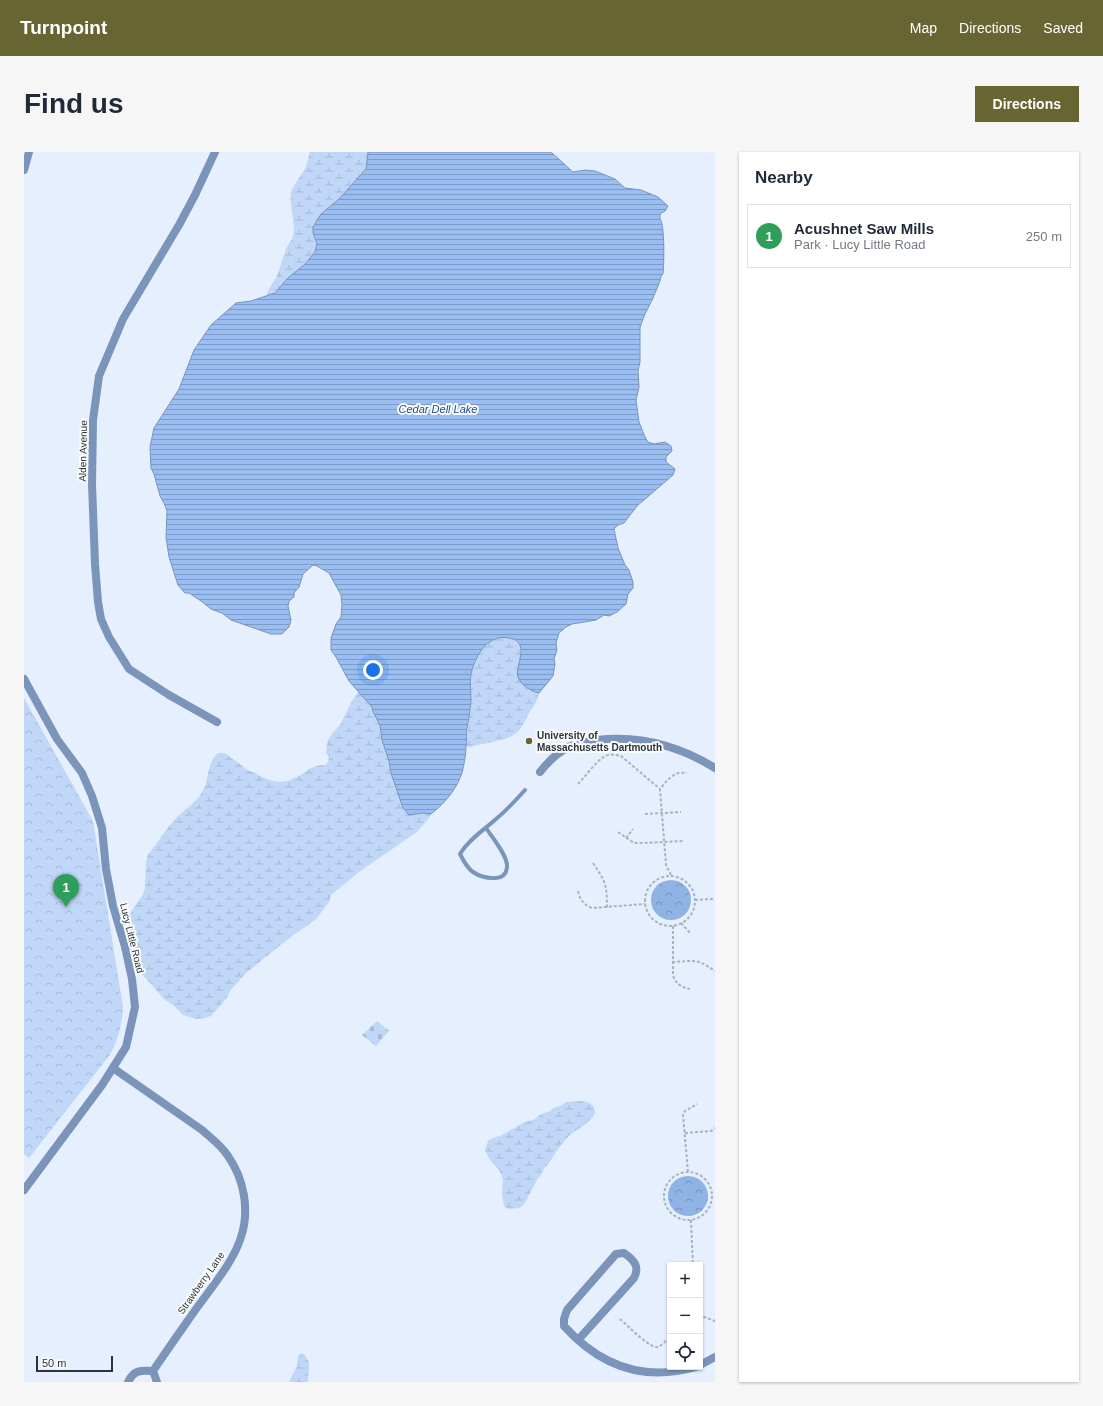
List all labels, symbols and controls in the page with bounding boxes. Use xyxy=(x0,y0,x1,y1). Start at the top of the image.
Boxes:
text: Turnpoint xyxy=(20,17,107,38)
text: Map xyxy=(910,20,937,36)
text: Directions xyxy=(959,20,1021,36)
text: Saved xyxy=(1043,20,1083,36)
button: Directions xyxy=(975,86,1079,122)
text: Find us xyxy=(24,88,124,119)
text: Nearby xyxy=(755,168,813,187)
text: Acushnet Saw Mills xyxy=(794,220,934,237)
text: 1 xyxy=(765,229,773,244)
text: 250 m xyxy=(1026,229,1062,244)
text: Park · Lucy Little Road xyxy=(794,237,926,252)
water label: Cedar Dell Lake xyxy=(399,403,477,415)
street label: Alden Avenue xyxy=(77,420,89,482)
your location xyxy=(363,660,383,680)
place label: University of Massachusetts Dartmouth xyxy=(537,730,662,753)
marker: University of Massachusetts Dartmouth xyxy=(524,736,534,746)
pin: 1 xyxy=(53,874,79,907)
street label: Lucy Little Road xyxy=(118,902,146,974)
street label: Strawberry Lane xyxy=(175,1249,227,1316)
map controls xyxy=(667,1262,703,1370)
button: + xyxy=(667,1262,703,1298)
button: − xyxy=(667,1298,703,1334)
button: locate xyxy=(667,1334,703,1370)
scale bar xyxy=(36,1354,113,1373)
text: 50 m xyxy=(42,1357,66,1369)

